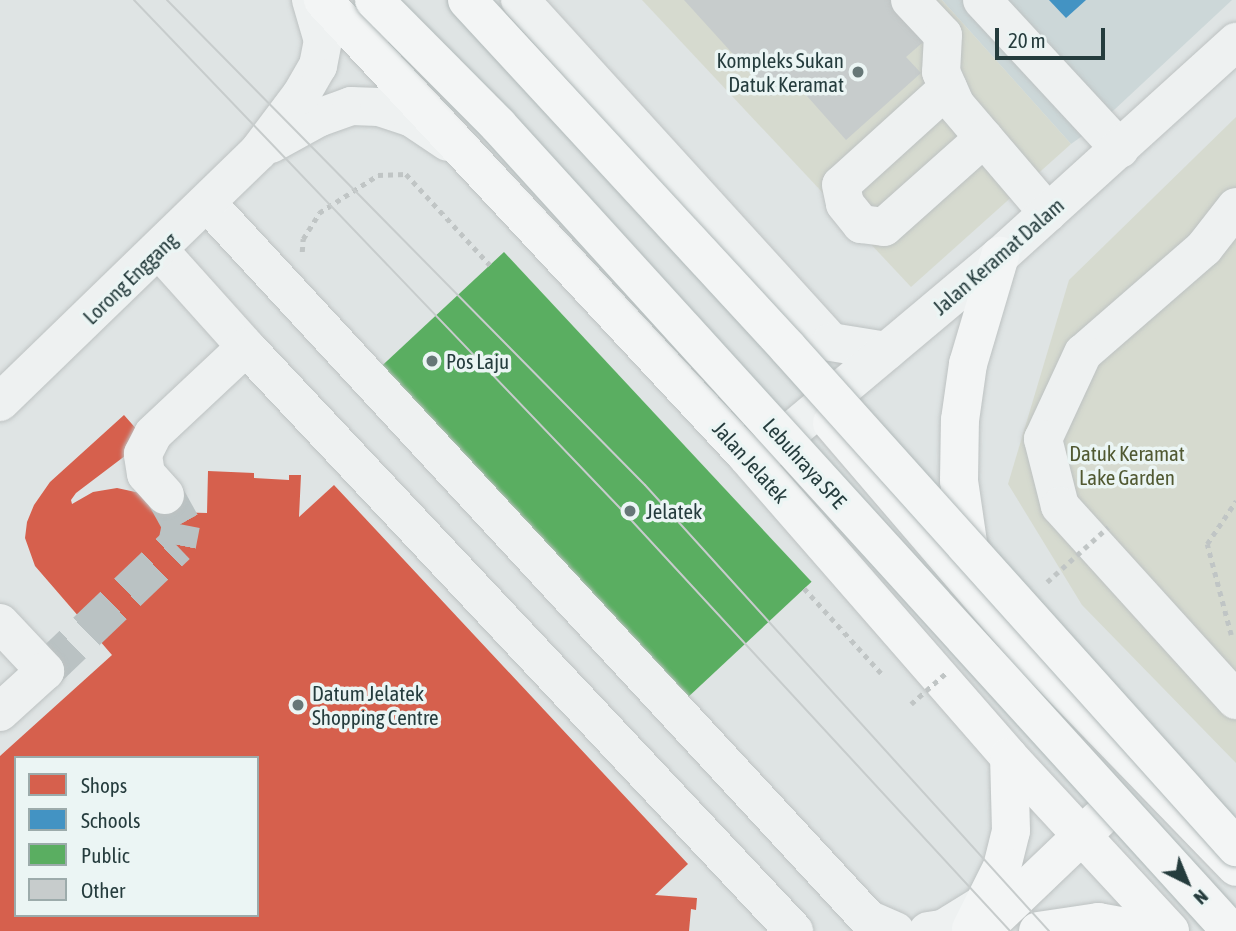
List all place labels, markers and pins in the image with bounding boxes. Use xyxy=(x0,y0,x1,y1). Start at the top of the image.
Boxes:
place label: Kompleks Sukan Datuk Keramat xyxy=(717,47,844,97)
marker: Kompleks Sukan Datuk Keramat xyxy=(850,64,866,80)
place label: Pos Laju xyxy=(446,348,509,374)
marker: Pos Laju xyxy=(424,353,440,369)
place label: Jelatek xyxy=(646,498,702,524)
marker: Jelatek xyxy=(620,501,640,521)
place label: Datum Jelatek Shopping Centre xyxy=(312,680,439,730)
marker: Datum Jelatek Shopping Centre xyxy=(290,697,306,713)

